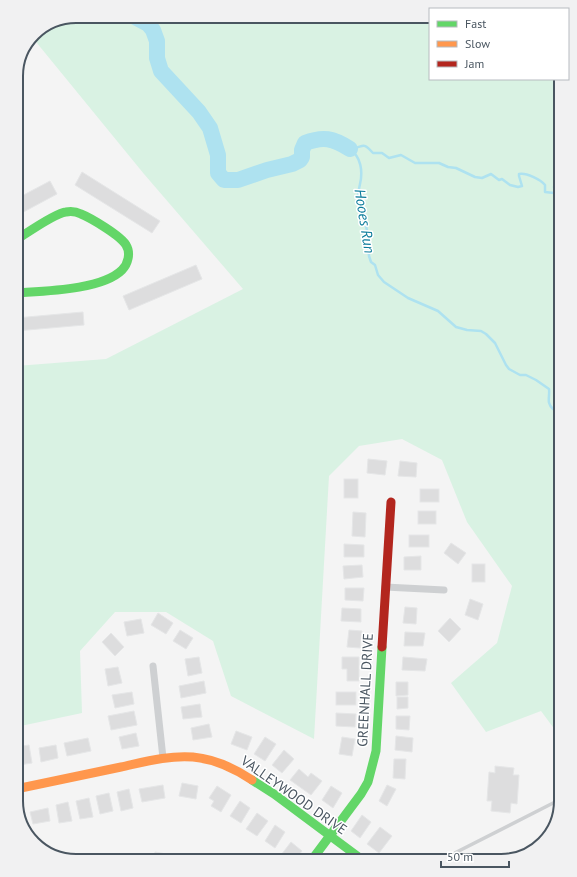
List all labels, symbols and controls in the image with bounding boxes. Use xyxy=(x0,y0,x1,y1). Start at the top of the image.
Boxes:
legend xyxy=(429,8,569,80)
text: Fast xyxy=(465,16,486,31)
text: Slow xyxy=(465,36,490,51)
text: Jam xyxy=(464,56,484,71)
water label: Hooes Run xyxy=(351,187,380,255)
street label: GREENHALL DRIVE xyxy=(353,633,377,747)
street label: VALLEYWOOD DRIVE xyxy=(237,751,351,838)
scale bar xyxy=(441,843,509,869)
text: 50 m xyxy=(447,849,473,864)

